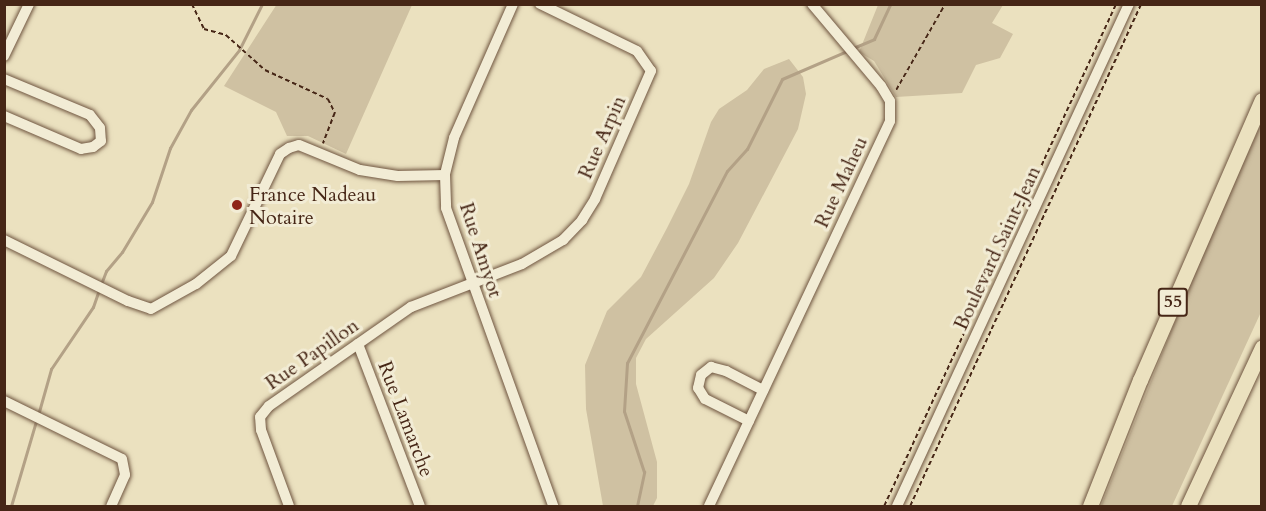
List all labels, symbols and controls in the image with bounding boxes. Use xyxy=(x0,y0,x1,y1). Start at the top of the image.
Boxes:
street label: Rue Arpin xyxy=(573,92,631,182)
street label: Rue Maheu xyxy=(809,133,873,231)
street label: Boulevard Saint-Jean xyxy=(948,162,1046,334)
place label: France Nadeau Notaire xyxy=(249,182,376,229)
marker: France Nadeau Notaire xyxy=(230,198,244,212)
street label: Rue Amyot xyxy=(454,200,508,300)
road number: 55 xyxy=(1156,287,1190,317)
street label: Rue Papillon xyxy=(261,313,363,395)
street label: Rue Lamarche xyxy=(373,358,439,480)

